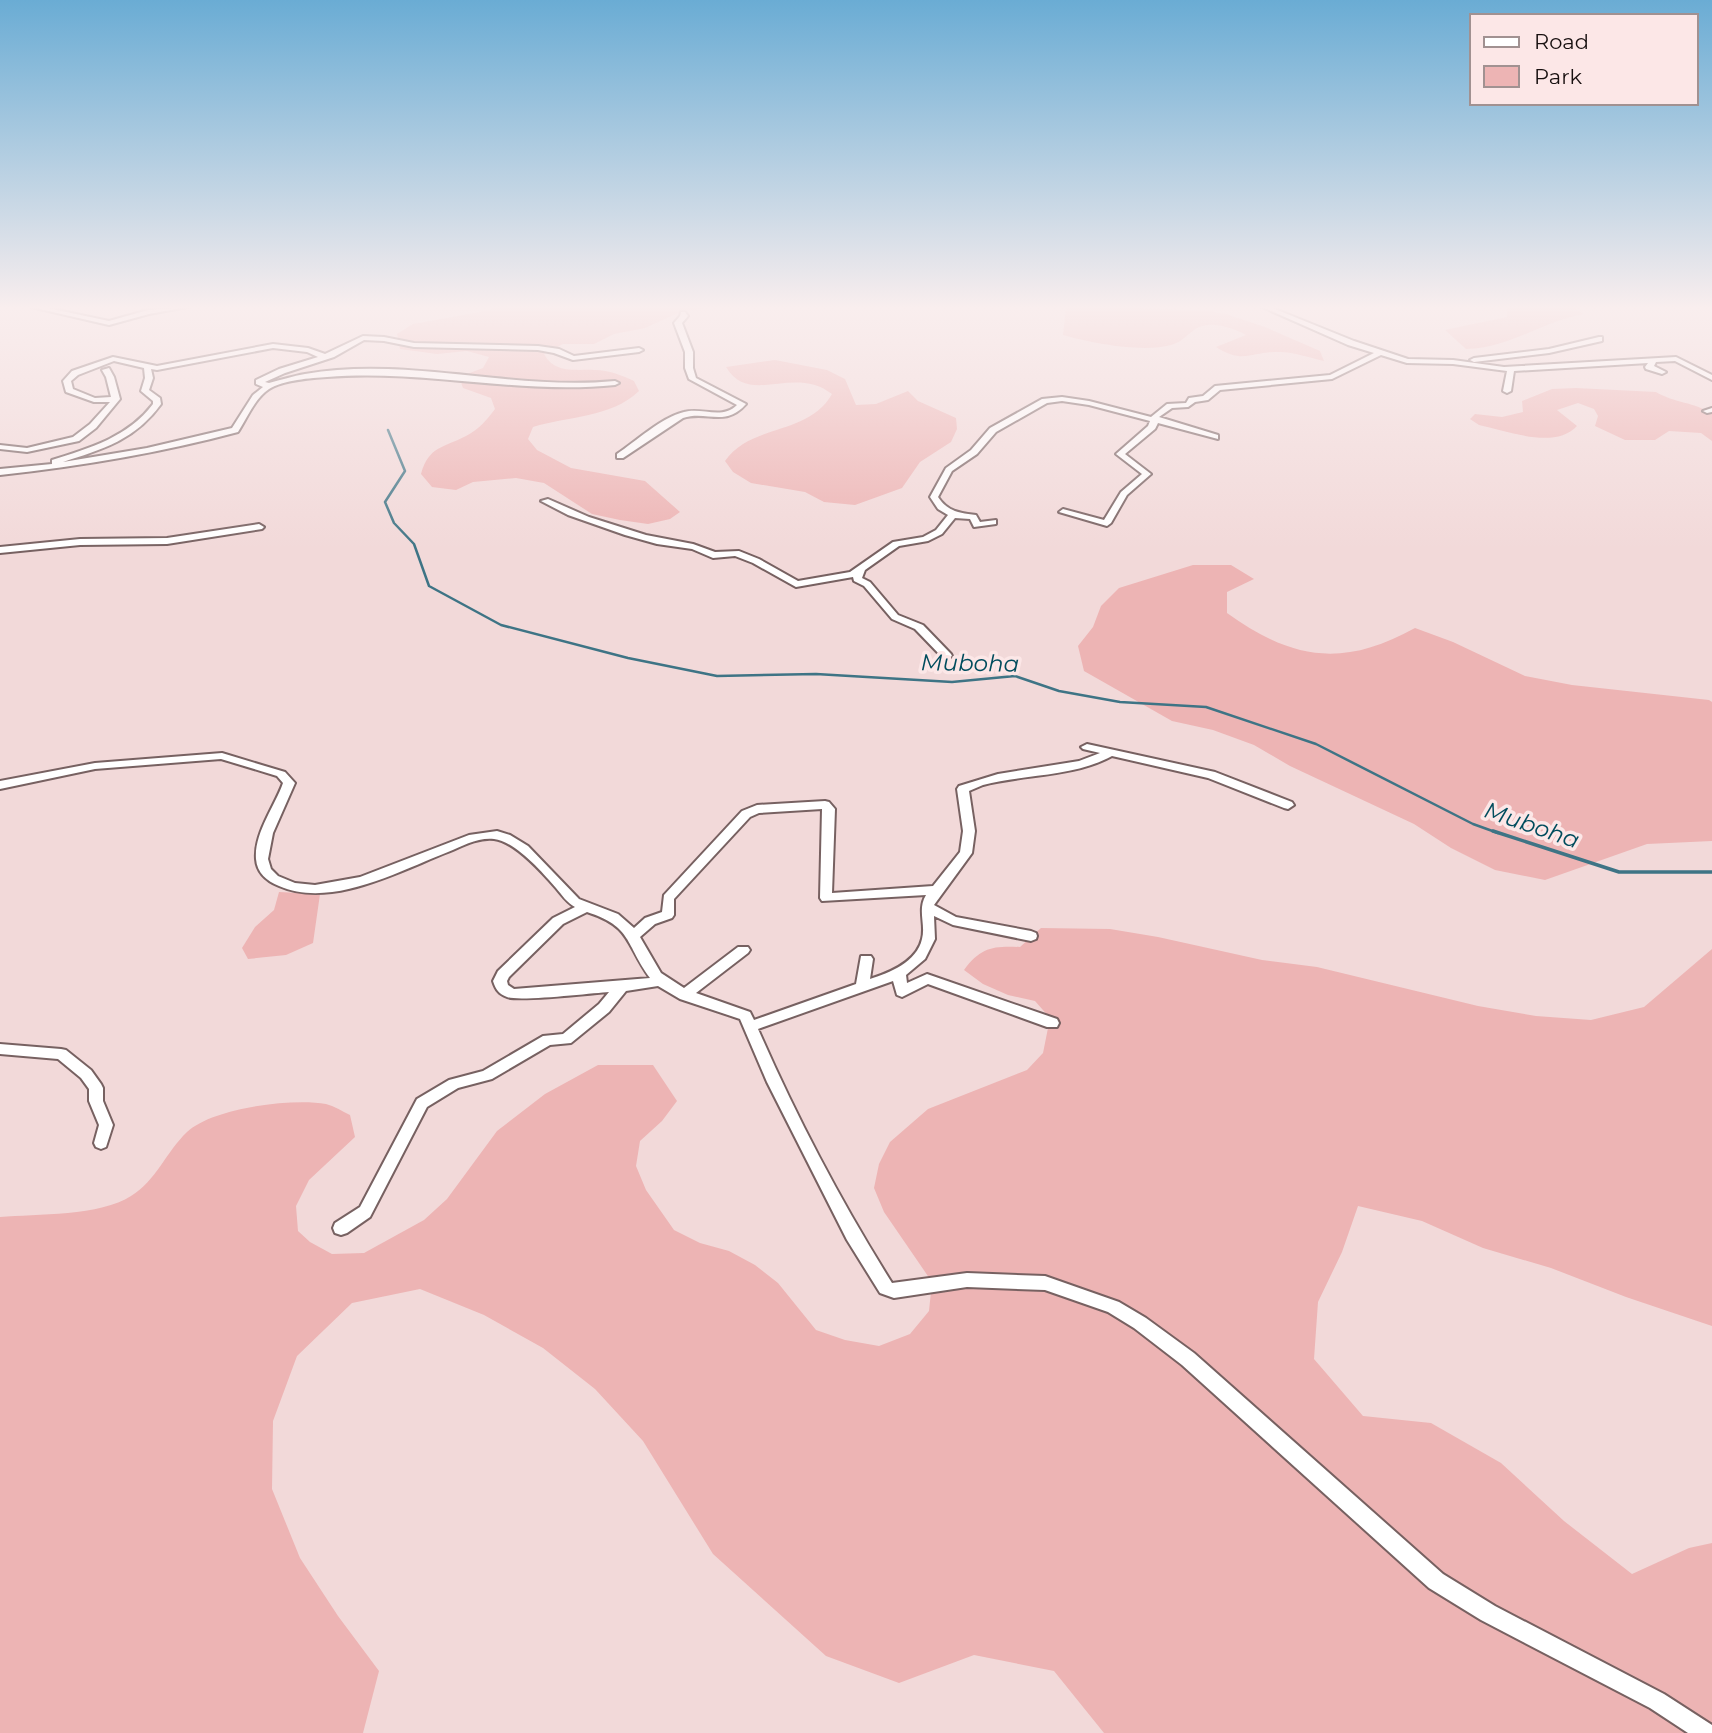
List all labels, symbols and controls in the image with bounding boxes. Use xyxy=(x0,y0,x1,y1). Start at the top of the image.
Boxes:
legend xyxy=(1470,14,1698,105)
text: Road xyxy=(1534,29,1589,54)
text: Park xyxy=(1534,64,1582,89)
water label: Muboha xyxy=(920,648,1020,678)
water label: Muboha xyxy=(1481,796,1583,854)

